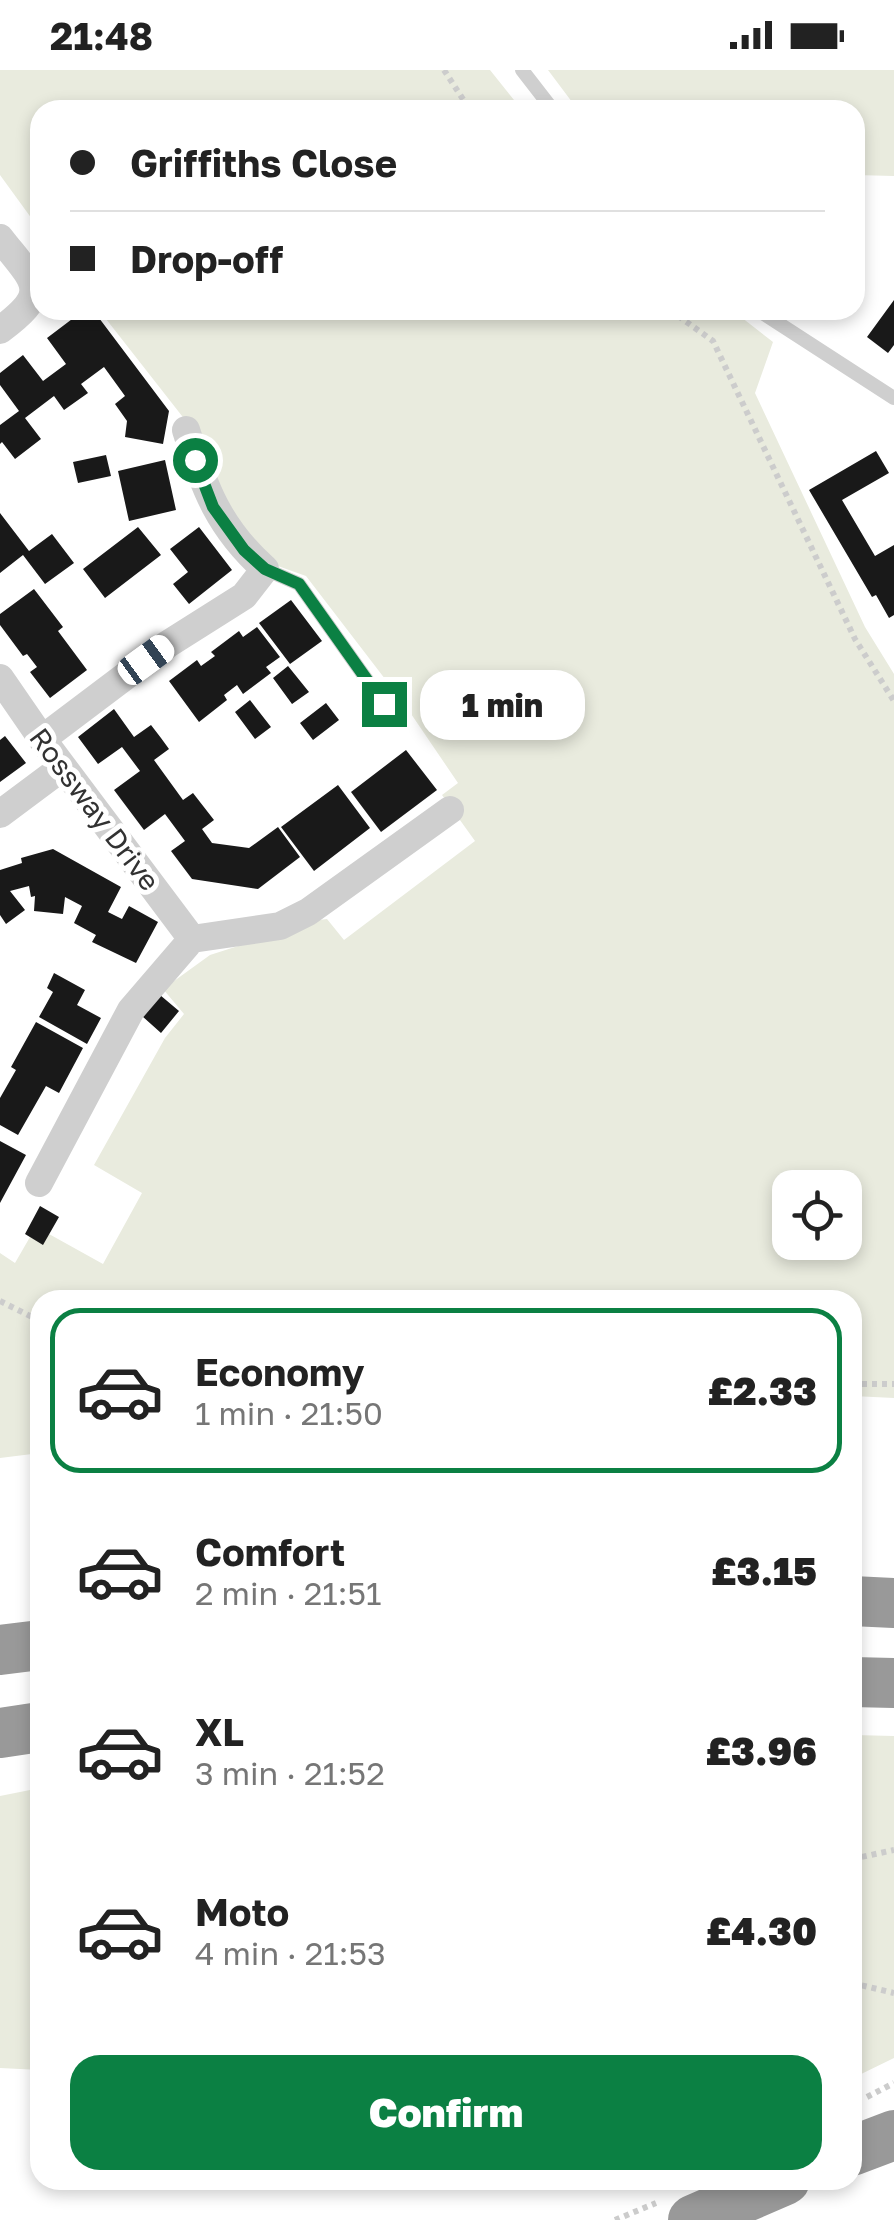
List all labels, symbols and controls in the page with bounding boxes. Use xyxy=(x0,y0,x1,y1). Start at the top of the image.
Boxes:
text: 21:48 xyxy=(50,13,153,58)
text: Griffiths Close xyxy=(130,140,397,185)
text: Drop-off xyxy=(130,236,283,281)
route start xyxy=(173,438,218,483)
car xyxy=(113,630,179,690)
callout: 1 min xyxy=(419,669,584,739)
route end xyxy=(362,682,407,727)
text: 1 min xyxy=(462,686,543,724)
street label: Rossway Drive xyxy=(23,721,167,897)
map controls xyxy=(772,1170,862,1260)
button: locate xyxy=(772,1170,862,1260)
icon: car xyxy=(75,1346,165,1436)
text: Economy xyxy=(195,1349,364,1394)
text: £2.33 xyxy=(708,1368,817,1413)
text: 1 min · 21:50 xyxy=(195,1394,383,1432)
icon: car xyxy=(75,1526,165,1616)
text: Comfort xyxy=(195,1529,345,1574)
text: £3.15 xyxy=(711,1548,817,1593)
text: 2 min · 21:51 xyxy=(195,1574,382,1612)
icon: car xyxy=(75,1706,165,1796)
text: XL xyxy=(195,1709,244,1754)
text: £3.96 xyxy=(706,1728,817,1773)
text: 3 min · 21:52 xyxy=(195,1754,385,1792)
icon: car xyxy=(75,1886,165,1976)
text: Moto xyxy=(195,1889,289,1934)
text: £4.30 xyxy=(706,1908,817,1953)
text: 4 min · 21:53 xyxy=(195,1934,386,1972)
button: Confirm xyxy=(70,2055,822,2170)

